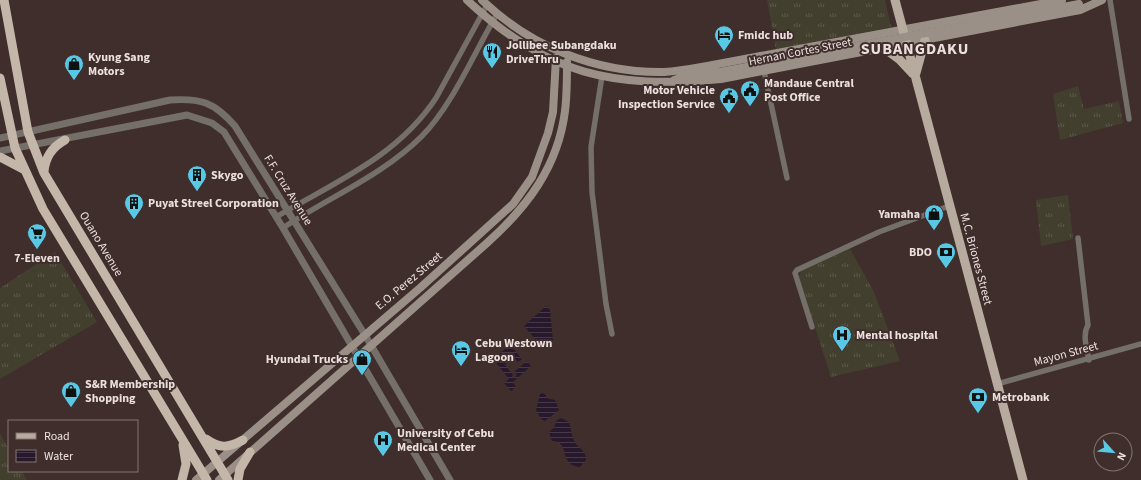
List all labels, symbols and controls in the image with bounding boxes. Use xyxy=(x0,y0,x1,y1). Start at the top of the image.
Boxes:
hotel icon: Fmidc hub xyxy=(713,24,735,52)
place label: Fmidc hub xyxy=(738,27,793,44)
street label: Hernan Cortes Street xyxy=(747,34,853,70)
place label: Jollibee Subangdaku DriveThru xyxy=(506,37,617,68)
district label: SUBANGDAKU xyxy=(861,38,969,60)
restaurant icon: Jollibee Subangdaku DriveThru xyxy=(481,41,503,69)
place label: Kyung Sang Motors xyxy=(88,49,151,80)
shop icon: Kyung Sang Motors xyxy=(63,53,85,81)
place label: Mandaue Central Post Office xyxy=(764,75,854,106)
public building icon: Mandaue Central Post Office xyxy=(739,79,761,107)
place label: Motor Vehicle Inspection Service xyxy=(618,82,715,113)
public building icon: Motor Vehicle Inspection Service xyxy=(718,86,740,114)
street label: F.F. Cruz Avenue xyxy=(259,151,317,229)
building icon: Skygo xyxy=(186,164,208,192)
place label: Skygo xyxy=(211,167,244,184)
building icon: Puyat Streel Corporation xyxy=(123,192,145,220)
place label: Puyat Streel Corporation xyxy=(148,195,279,212)
shop icon: Yamaha xyxy=(923,203,945,231)
place label: Yamaha xyxy=(878,206,920,223)
street label: Ouano Avenue xyxy=(75,208,127,280)
street label: M.C. Briones Street xyxy=(956,211,996,307)
supermarket icon: 7-Eleven xyxy=(26,222,48,250)
bank icon: BDO xyxy=(935,241,957,269)
place label: BDO xyxy=(909,244,932,261)
street label: E.O. Perez Street xyxy=(372,248,446,314)
place label: 7-Eleven xyxy=(14,250,60,267)
hospital icon: Mental hospital xyxy=(831,324,853,352)
place label: Mental hospital xyxy=(856,327,938,344)
place label: Cebu Westown Lagoon xyxy=(475,335,553,366)
street label: Mayon Street xyxy=(1032,337,1100,371)
hotel icon: Cebu Westown Lagoon xyxy=(450,339,472,367)
shop icon: Hyundai Trucks xyxy=(351,348,373,376)
place label: Hyundai Trucks xyxy=(266,351,348,368)
place label: S&R Membership Shopping xyxy=(85,376,175,407)
shop icon: S&R Membership Shopping xyxy=(60,380,82,408)
bank icon: Metrobank xyxy=(967,386,989,414)
place label: Metrobank xyxy=(992,389,1050,406)
legend xyxy=(8,420,138,472)
place label: University of Cebu Medical Center xyxy=(397,425,494,456)
text: Road xyxy=(44,428,70,445)
hospital icon: University of Cebu Medical Center xyxy=(372,429,394,457)
north arrow xyxy=(1093,432,1133,472)
text: Water xyxy=(44,448,74,465)
text: N xyxy=(1113,450,1130,463)

